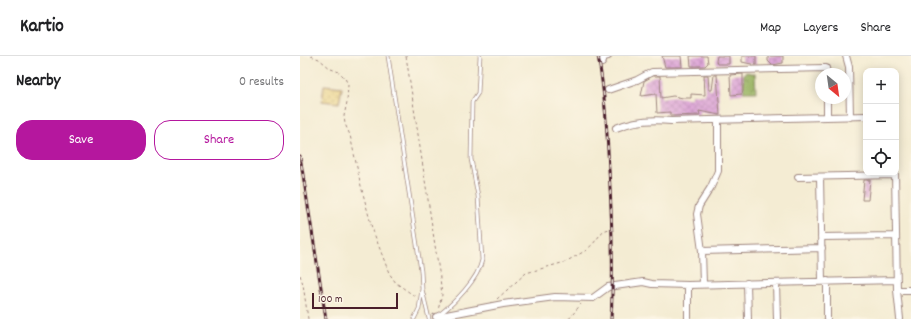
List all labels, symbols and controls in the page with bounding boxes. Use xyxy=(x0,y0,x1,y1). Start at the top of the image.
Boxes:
text: Kartio xyxy=(20,14,64,41)
text: Map xyxy=(760,18,781,38)
text: Layers xyxy=(803,18,838,38)
text: Share xyxy=(860,18,891,38)
north arrow xyxy=(815,68,851,104)
map controls xyxy=(863,68,899,176)
button: + xyxy=(863,68,899,104)
text: Nearby xyxy=(16,70,60,94)
text: 0 results xyxy=(239,73,284,92)
button: − xyxy=(863,104,899,140)
button: Save xyxy=(16,120,146,160)
button: Share xyxy=(154,120,284,160)
button: locate xyxy=(863,140,899,176)
scale bar xyxy=(312,291,398,310)
text: 100 m xyxy=(318,292,342,308)

